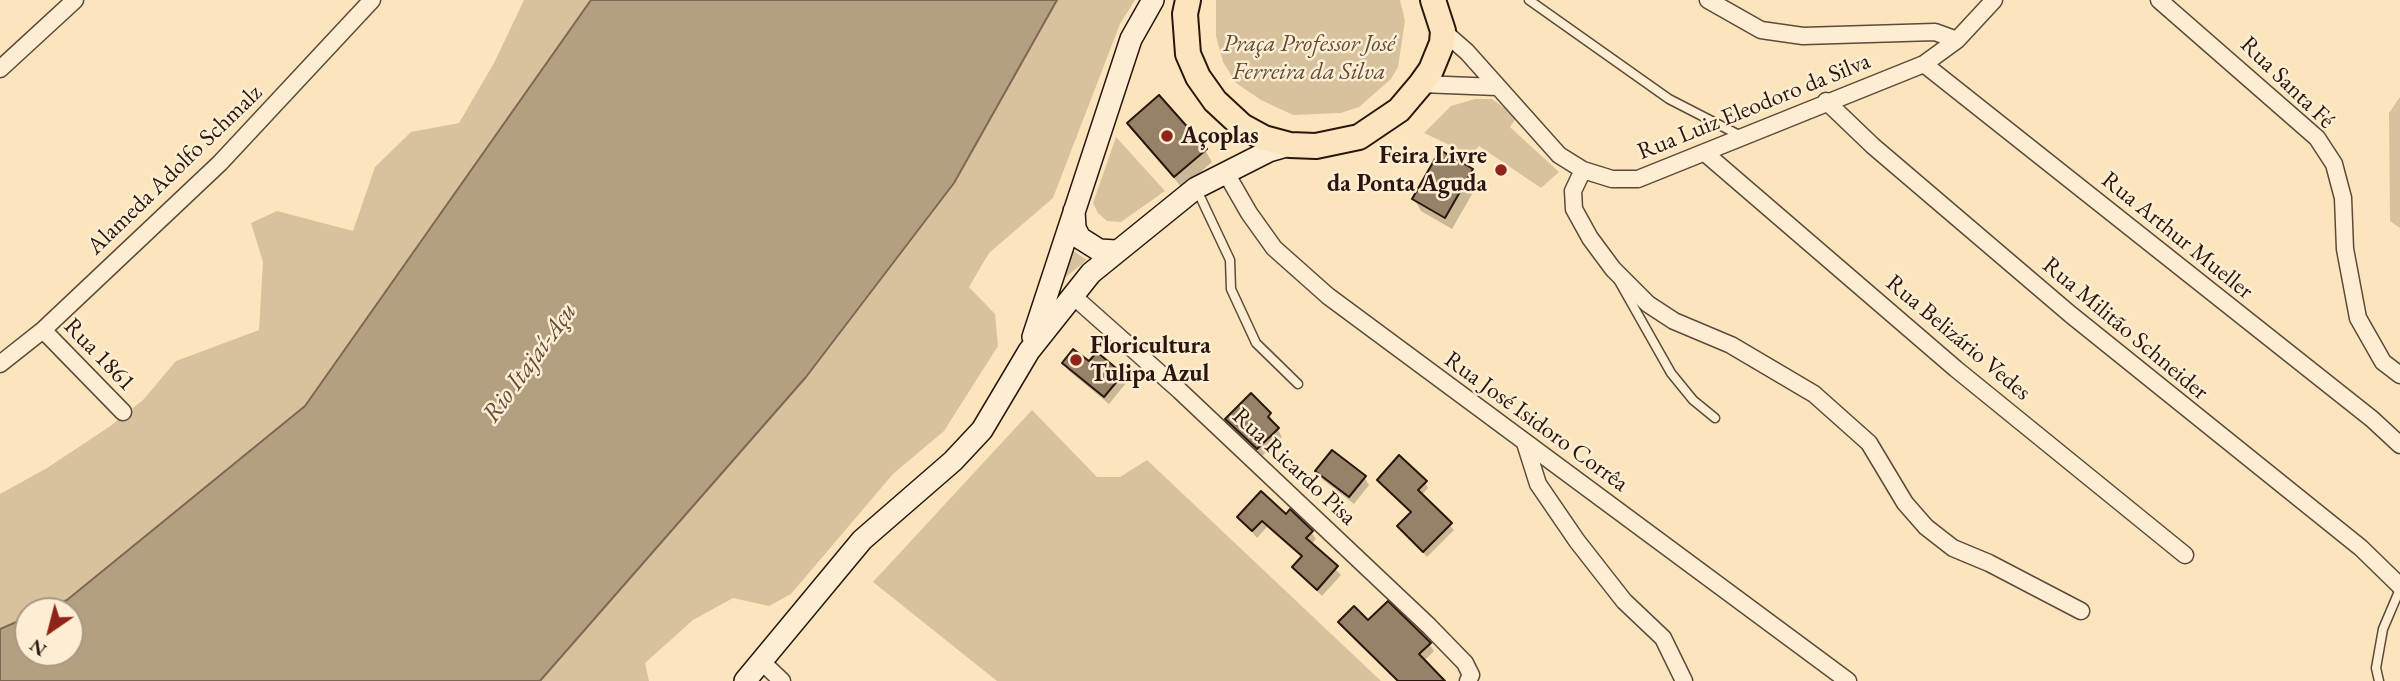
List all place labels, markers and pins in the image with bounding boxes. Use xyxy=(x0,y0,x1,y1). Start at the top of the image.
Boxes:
place label: Açoplas xyxy=(1181,122,1259,150)
marker: Açoplas xyxy=(1159,128,1175,144)
place label: Feira Livre da Ponta Aguda xyxy=(1327,142,1487,198)
marker: Feira Livre da Ponta Aguda xyxy=(1493,162,1509,178)
place label: Floricultura Tulipa Azul xyxy=(1090,332,1211,388)
marker: Floricultura Tulipa Azul xyxy=(1068,352,1084,368)

